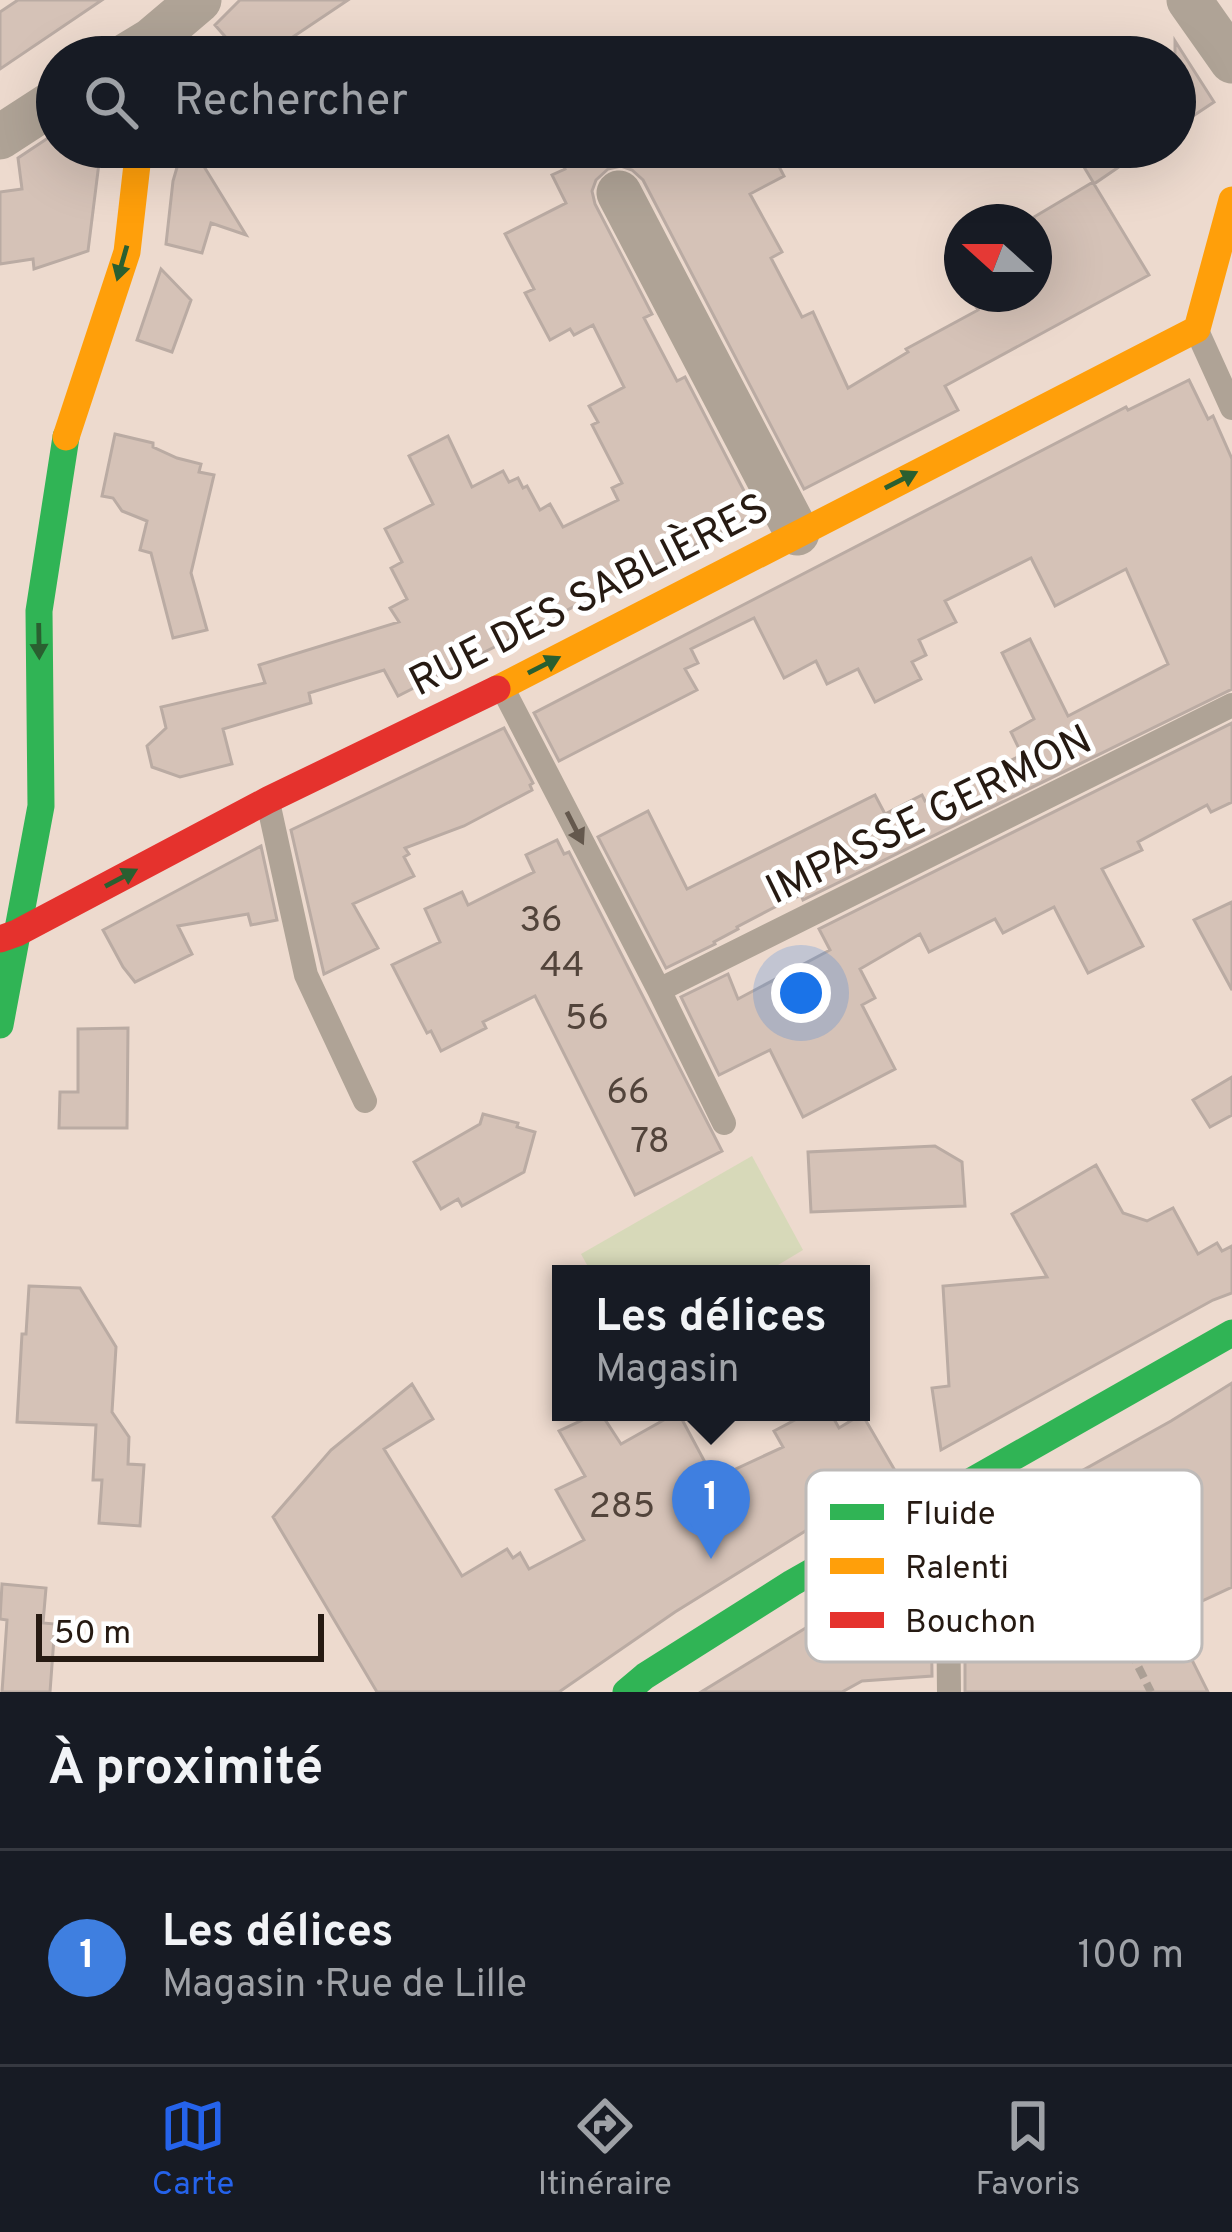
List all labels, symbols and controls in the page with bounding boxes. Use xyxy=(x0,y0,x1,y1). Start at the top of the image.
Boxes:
search box xyxy=(36,36,1196,168)
icon: search xyxy=(78,69,144,135)
text: Rechercher xyxy=(174,74,408,131)
north arrow xyxy=(944,204,1052,312)
one-way arrow xyxy=(112,245,130,281)
one-way arrow xyxy=(884,471,918,491)
street label: RUE DES SABLIÈRES xyxy=(400,482,779,711)
one-way arrow xyxy=(29,623,49,661)
one-way arrow xyxy=(527,655,561,676)
street label: IMPASSE GERMON xyxy=(758,715,1102,919)
one-way arrow xyxy=(565,811,585,845)
one-way arrow xyxy=(103,868,138,889)
house number: 36 xyxy=(519,899,563,945)
house number: 44 xyxy=(540,944,584,990)
your location xyxy=(771,963,831,1023)
house number: 56 xyxy=(565,997,609,1043)
house number: 66 xyxy=(607,1071,649,1117)
house number: 78 xyxy=(630,1120,670,1166)
popup xyxy=(552,1265,870,1421)
text: Les délices xyxy=(595,1290,827,1347)
text: Magasin xyxy=(595,1347,739,1396)
pin: 1 xyxy=(672,1460,750,1559)
legend xyxy=(806,1470,1202,1662)
house number: 285 xyxy=(589,1485,655,1531)
text: Fluide xyxy=(905,1495,995,1537)
text: Ralenti xyxy=(905,1549,1009,1591)
text: Bouchon xyxy=(905,1603,1036,1645)
scale bar xyxy=(36,1608,324,1661)
text: 50 m xyxy=(54,1614,131,1656)
text: À proximité xyxy=(48,1738,323,1803)
text: Les délices xyxy=(162,1905,393,1962)
text: 1 xyxy=(79,1933,95,1982)
text: 100 m xyxy=(1077,1933,1184,1982)
text: Magasin · Rue de Lille xyxy=(162,1962,527,2011)
tab: Carte xyxy=(152,2093,234,2207)
tab: Itinéraire xyxy=(538,2093,672,2207)
tab: Favoris xyxy=(975,2093,1080,2207)

